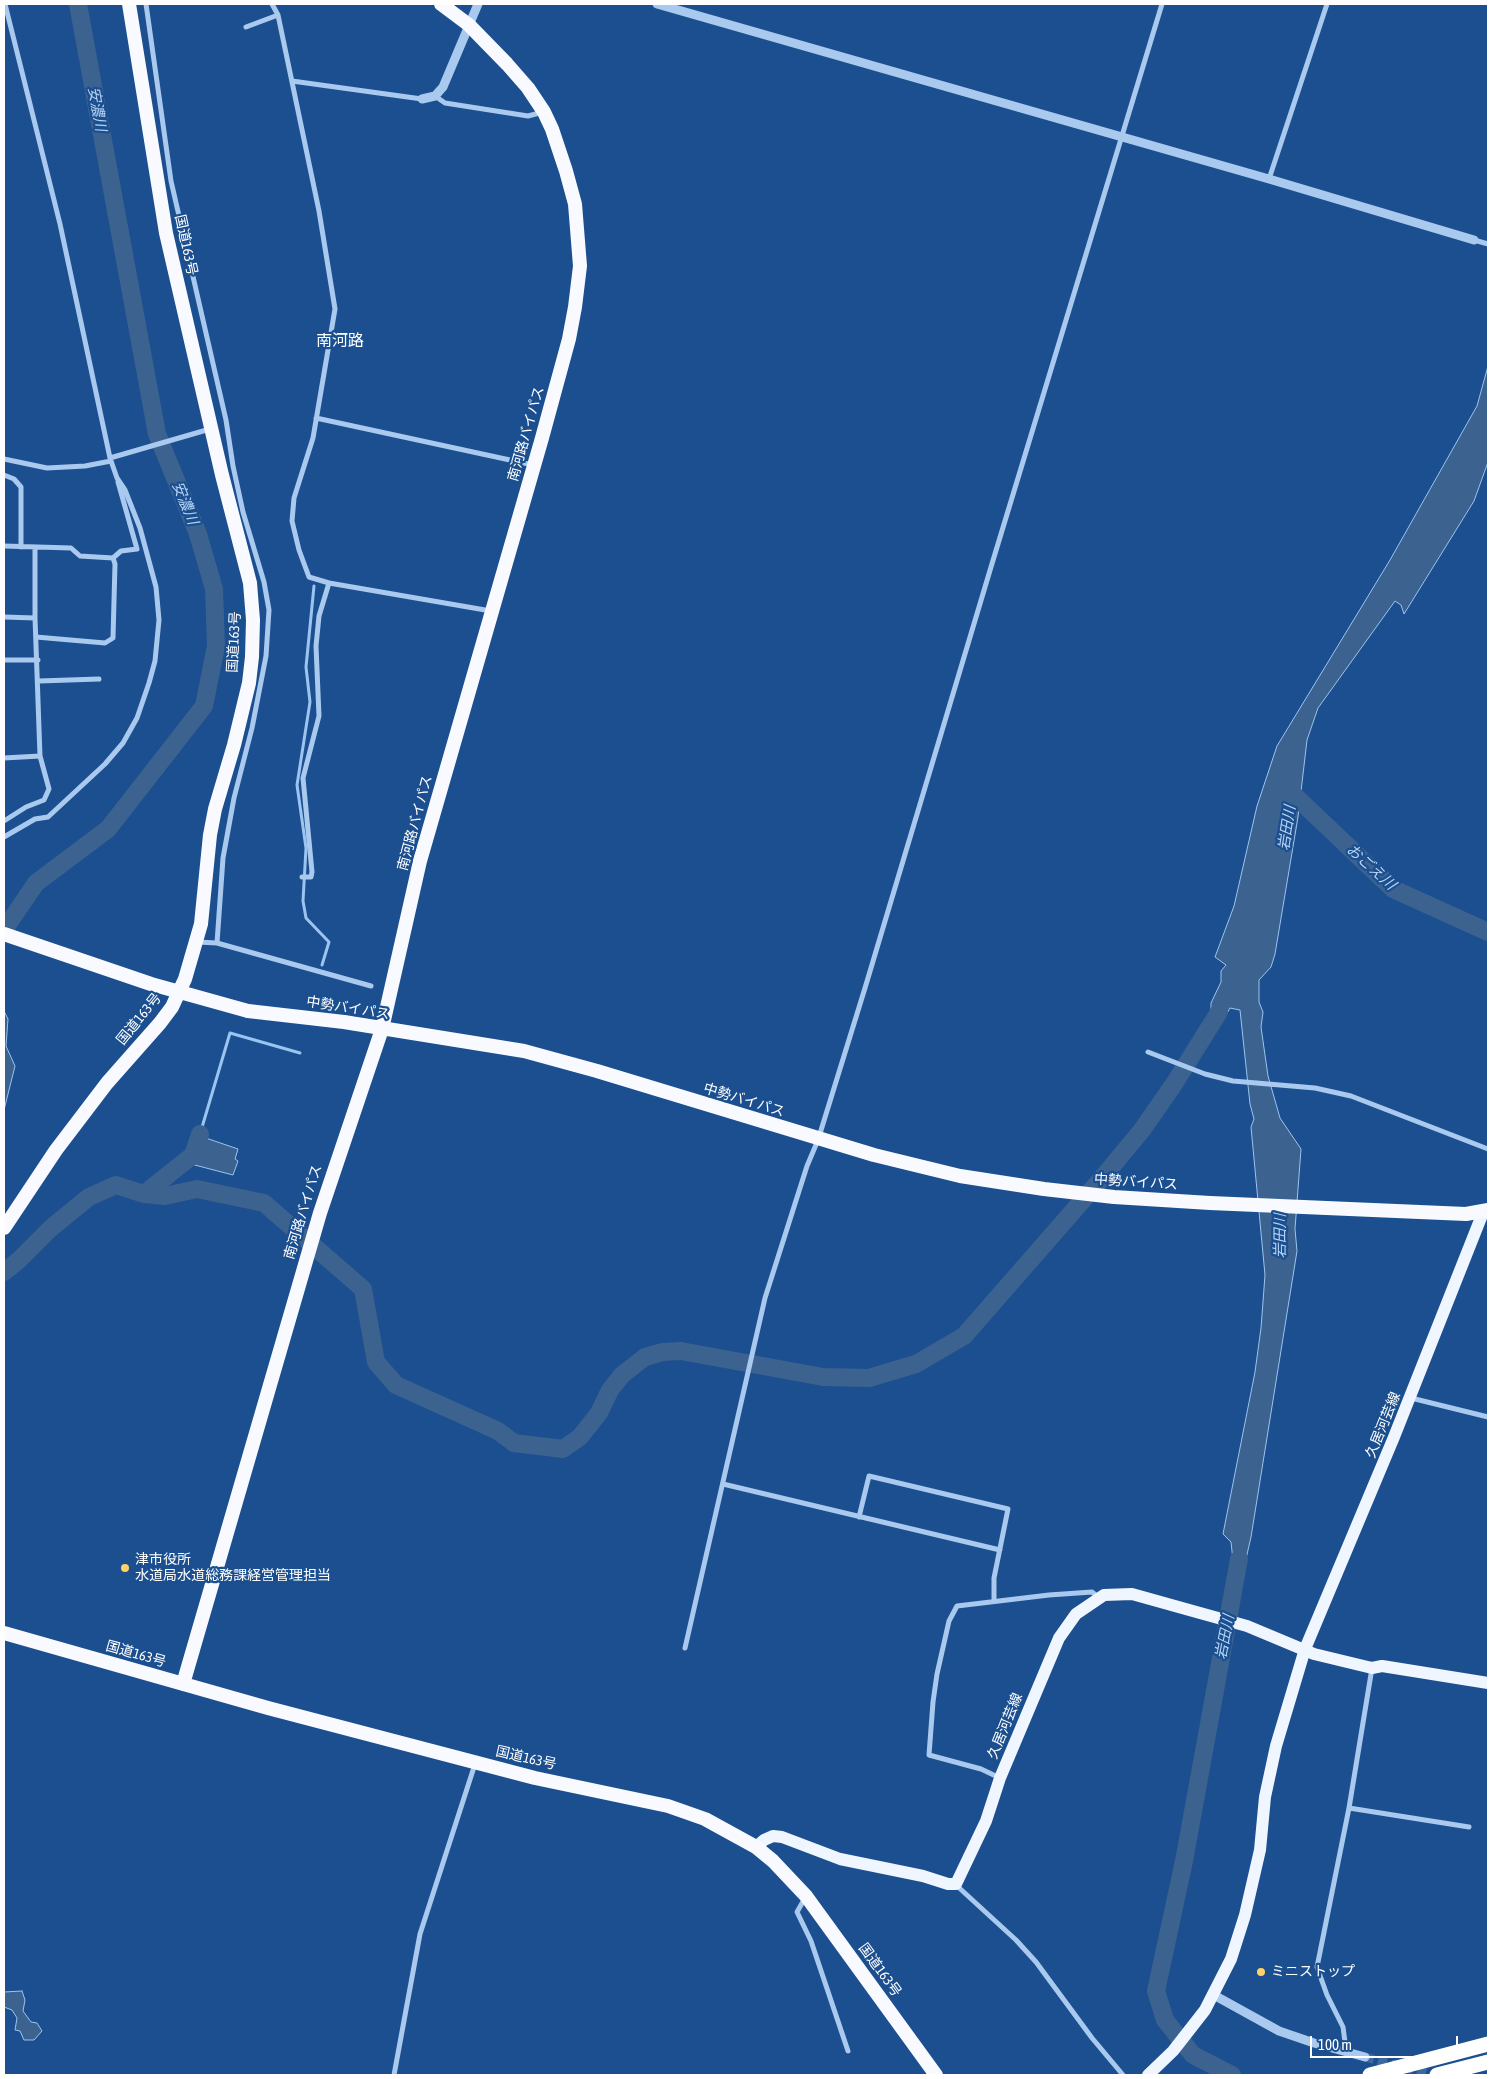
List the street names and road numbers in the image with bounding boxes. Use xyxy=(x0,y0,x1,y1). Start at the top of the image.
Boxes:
street label: 国道163号 xyxy=(171,213,201,277)
street label: 南河路バイパス xyxy=(504,385,548,483)
street label: 国道163号 xyxy=(224,611,244,673)
street label: 南河路バイパス xyxy=(394,773,436,873)
street label: 国道163号 xyxy=(113,990,165,1048)
street label: 中勢バイパス xyxy=(305,993,391,1023)
street label: 中勢バイパス xyxy=(701,1080,787,1120)
street label: 南河路バイパス xyxy=(281,1163,325,1261)
street label: 中勢バイパス xyxy=(1094,1171,1178,1193)
street label: 久居河芸線 xyxy=(1362,1389,1404,1461)
street label: 国道163号 xyxy=(104,1637,168,1671)
street label: 久居河芸線 xyxy=(984,1690,1026,1762)
street label: 国道163号 xyxy=(494,1743,558,1773)
street label: 国道163号 xyxy=(855,1940,905,2000)

